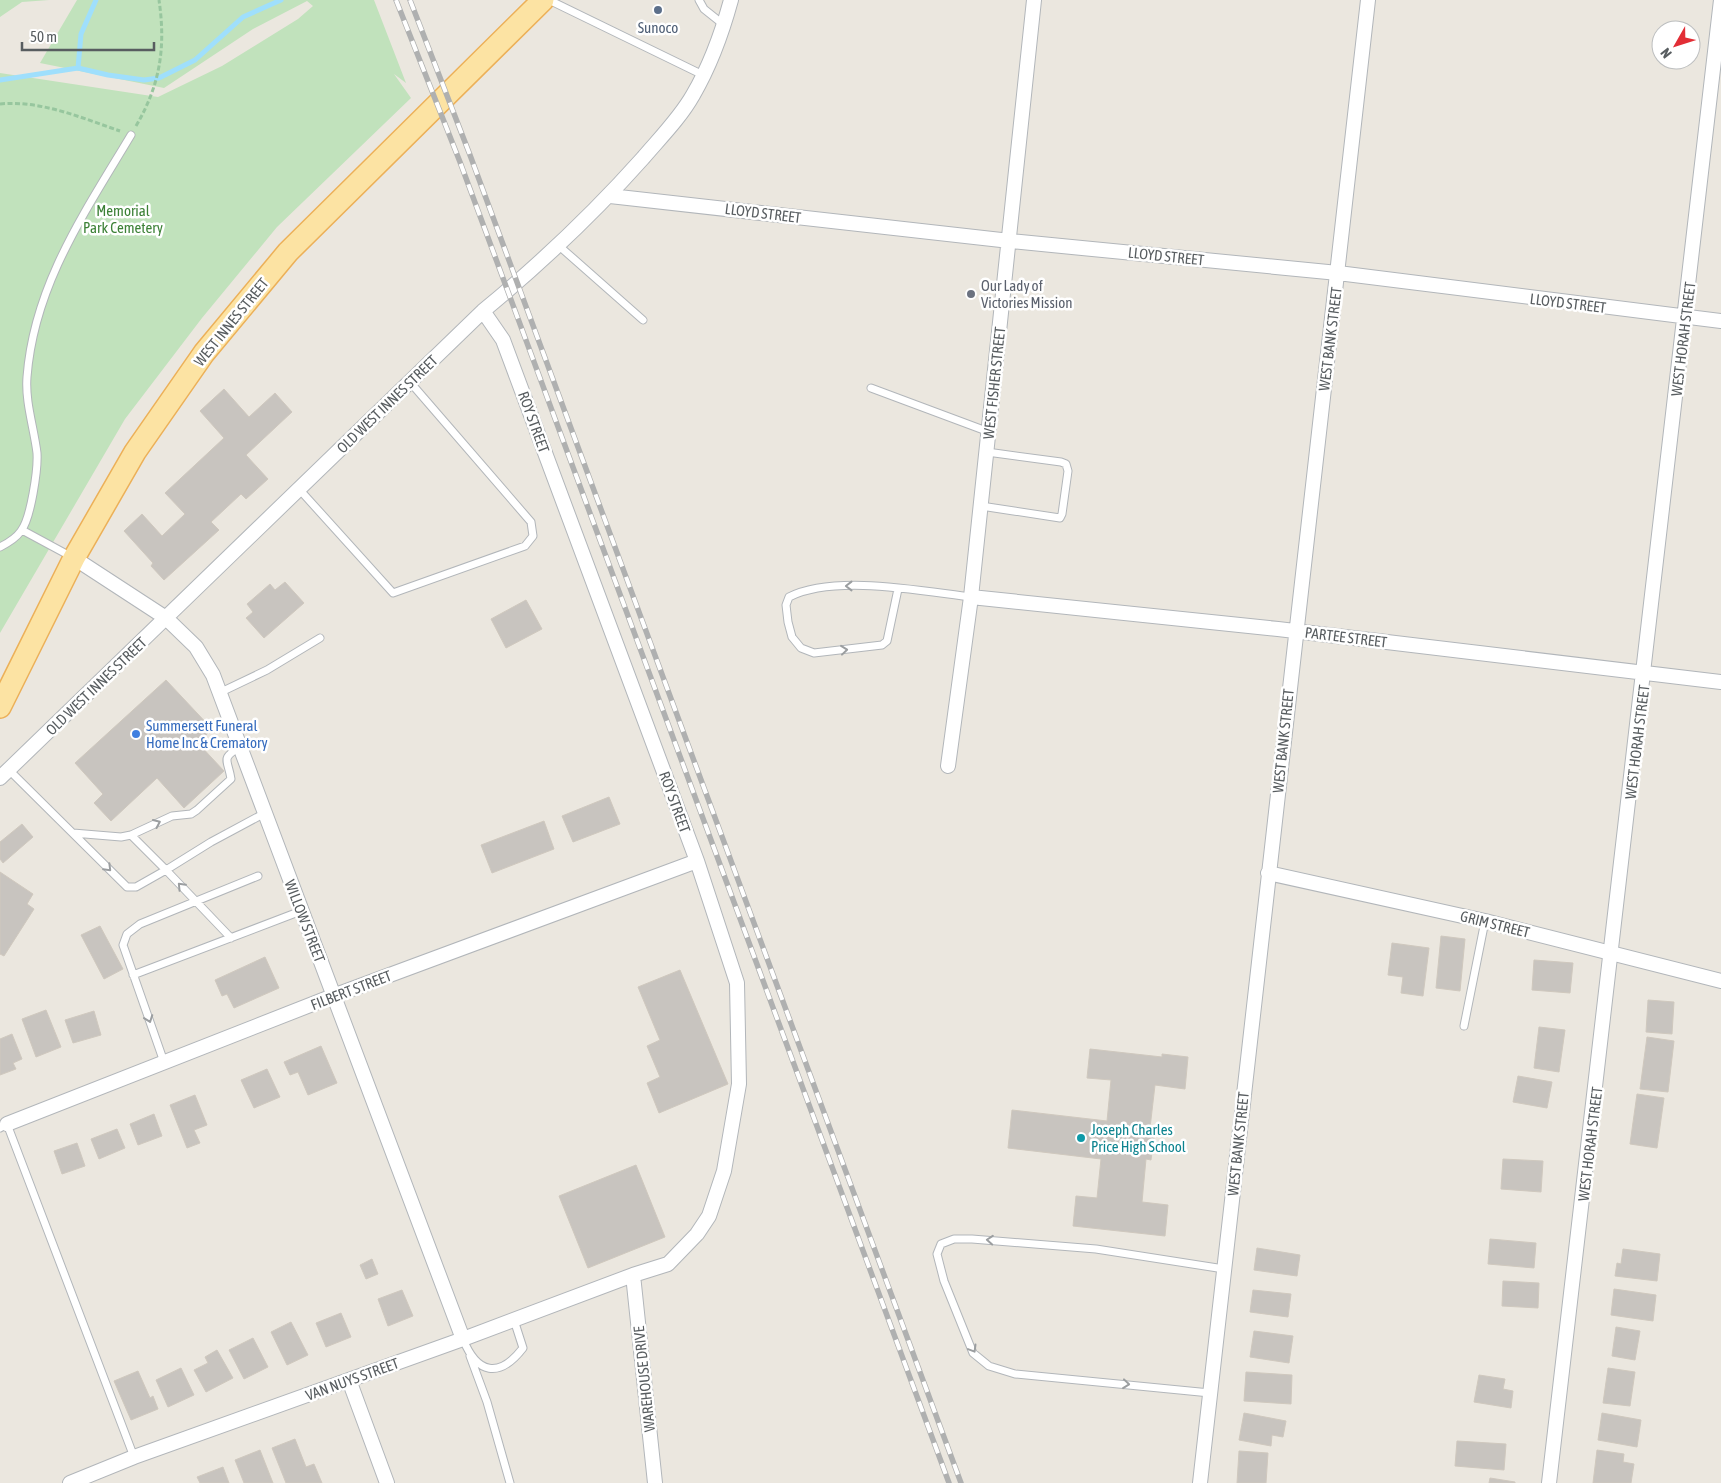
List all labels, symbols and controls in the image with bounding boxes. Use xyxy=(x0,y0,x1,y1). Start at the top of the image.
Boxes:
marker: Sunoco xyxy=(652,4,664,16)
place label: Sunoco xyxy=(638,19,678,36)
scale bar xyxy=(22,20,155,52)
north arrow xyxy=(1651,20,1701,70)
text: 50 m xyxy=(30,28,57,45)
text: N xyxy=(1657,45,1675,61)
street label: LLOYD STREET xyxy=(724,200,802,226)
park label: Memorial Park Cemetery xyxy=(83,202,163,236)
street label: LLOYD STREET xyxy=(1127,244,1205,268)
street label: WEST INNES STREET xyxy=(190,274,272,369)
place label: Our Lady of Victories Mission xyxy=(981,277,1072,311)
street label: WEST HORAH STREET xyxy=(1668,280,1698,397)
street label: WEST BANK STREET xyxy=(1315,286,1345,392)
marker: Our Lady of Victories Mission xyxy=(965,288,977,300)
street label: LLOYD STREET xyxy=(1529,290,1607,316)
street label: WEST FISHER STREET xyxy=(980,326,1008,440)
street label: OLD WEST INNES STREET xyxy=(333,351,441,456)
street label: ROY STREET xyxy=(515,389,553,455)
one-way arrow xyxy=(845,581,853,592)
street label: PARTEE STREET xyxy=(1304,624,1389,651)
street label: OLD WEST INNES STREET xyxy=(42,633,150,738)
one-way arrow xyxy=(841,645,849,656)
street label: WEST HORAH STREET xyxy=(1622,683,1652,800)
street label: WEST BANK STREET xyxy=(1269,688,1297,794)
place label: Summersett Funeral Home Inc & Crematory xyxy=(146,717,268,751)
marker: Summersett Funeral Home Inc & Crematory xyxy=(130,728,142,740)
street label: ROY STREET xyxy=(656,769,694,835)
one-way arrow xyxy=(152,819,161,830)
one-way arrow xyxy=(102,862,111,871)
street label: WILLOW STREET xyxy=(281,877,329,965)
one-way arrow xyxy=(178,882,187,891)
street label: GRIM STREET xyxy=(1458,907,1532,941)
street label: FILBERT STREET xyxy=(308,967,394,1013)
one-way arrow xyxy=(143,1014,153,1022)
street label: WEST HORAH STREET xyxy=(1575,1085,1605,1202)
street label: WEST BANK STREET xyxy=(1224,1091,1252,1197)
place label: Joseph Charles Price High School xyxy=(1091,1121,1186,1155)
marker: Joseph Charles Price High School xyxy=(1075,1132,1087,1144)
one-way arrow xyxy=(986,1235,994,1246)
street label: WAREHOUSE DRIVE xyxy=(630,1325,658,1433)
one-way arrow xyxy=(966,1343,976,1352)
street label: VAN NUYS STREET xyxy=(303,1354,401,1404)
one-way arrow xyxy=(1122,1378,1130,1389)

